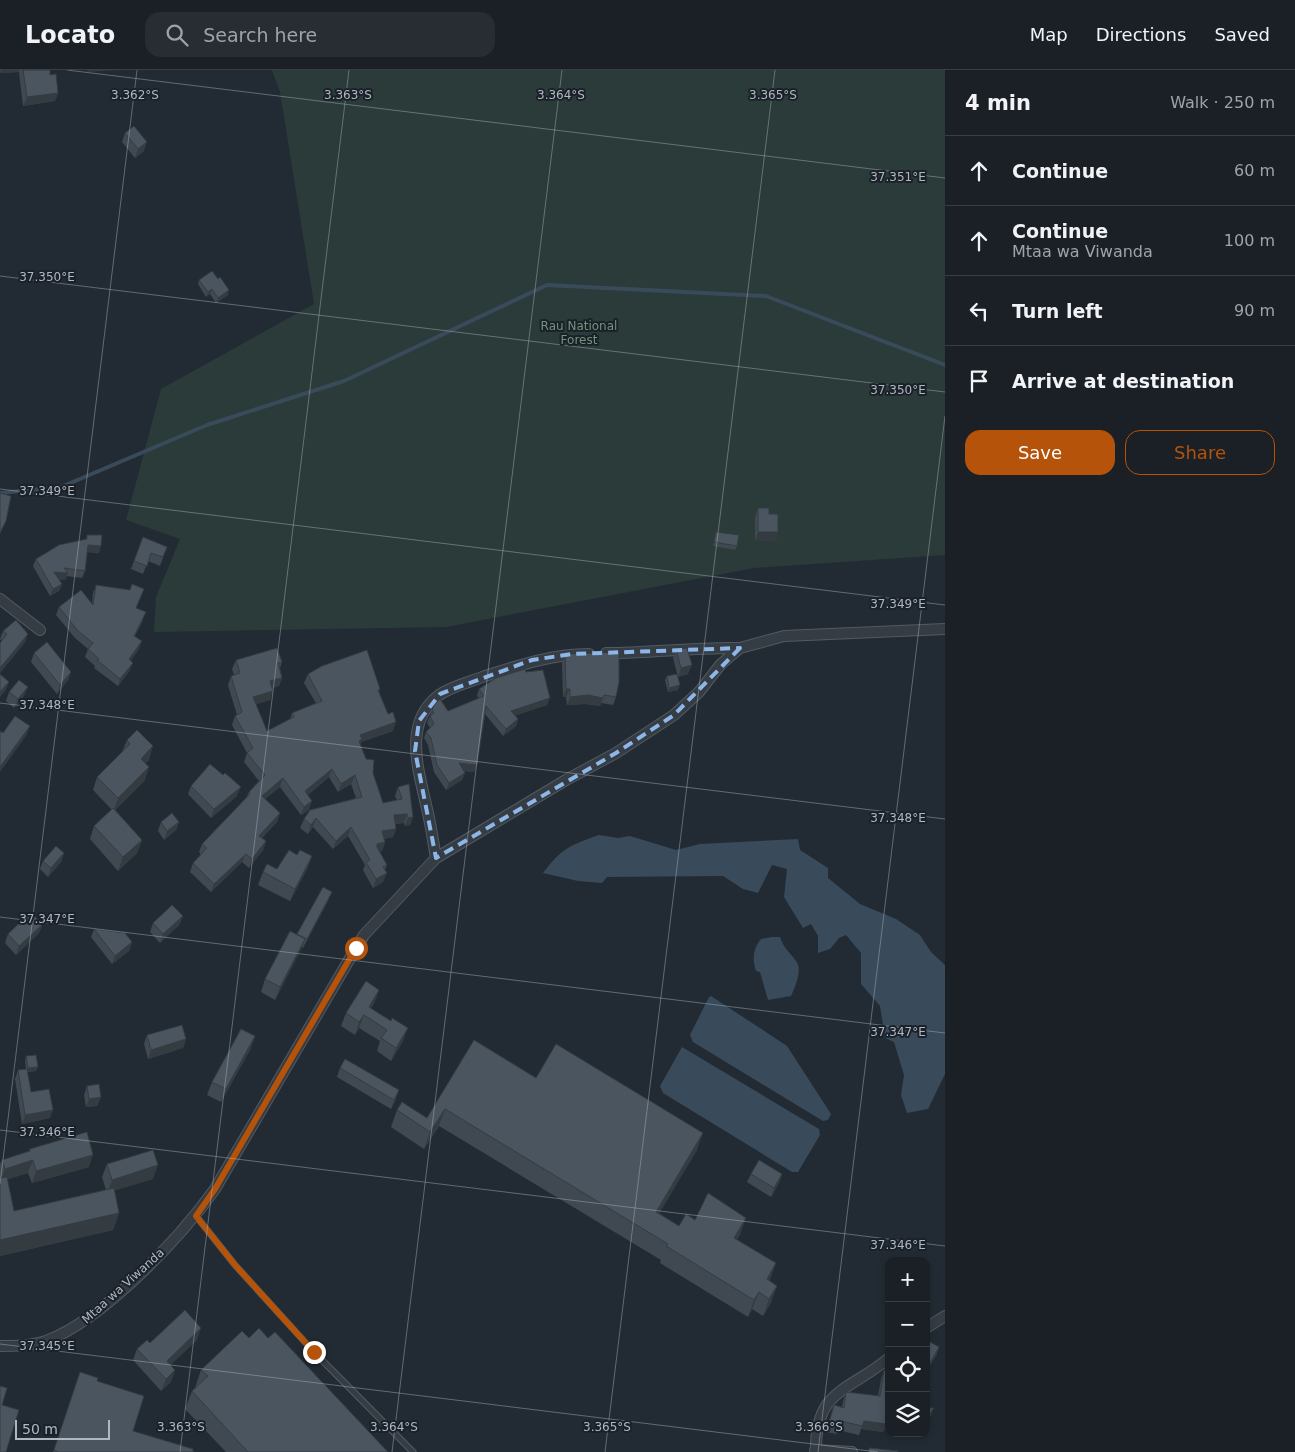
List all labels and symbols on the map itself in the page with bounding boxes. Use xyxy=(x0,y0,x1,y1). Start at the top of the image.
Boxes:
text: 3.362°S xyxy=(111,88,159,102)
text: 3.363°S xyxy=(324,88,372,102)
text: 3.364°S xyxy=(537,88,585,102)
text: 3.365°S xyxy=(749,88,797,102)
text: 37.351°E xyxy=(870,170,926,184)
text: 37.350°E xyxy=(19,270,75,284)
park label: Rau National Forest xyxy=(541,319,617,347)
text: 37.350°E xyxy=(870,383,926,397)
text: 37.349°E xyxy=(19,484,75,498)
text: 37.349°E xyxy=(870,597,926,611)
text: 37.348°E xyxy=(19,698,75,712)
text: 37.348°E xyxy=(870,811,926,825)
text: 37.347°E xyxy=(19,912,75,926)
route start xyxy=(345,937,368,960)
text: 37.347°E xyxy=(870,1025,926,1039)
text: 37.346°E xyxy=(19,1125,75,1139)
text: 37.346°E xyxy=(870,1238,926,1252)
street label: Mtaa wa Viwanda xyxy=(79,1245,167,1327)
text: 37.345°E xyxy=(19,1339,75,1353)
route end xyxy=(303,1341,326,1364)
scale bar xyxy=(15,1417,110,1440)
text: 3.363°S xyxy=(157,1420,205,1434)
text: 3.364°S xyxy=(370,1420,418,1434)
text: 3.365°S xyxy=(583,1420,631,1434)
text: 3.366°S xyxy=(795,1420,843,1434)

